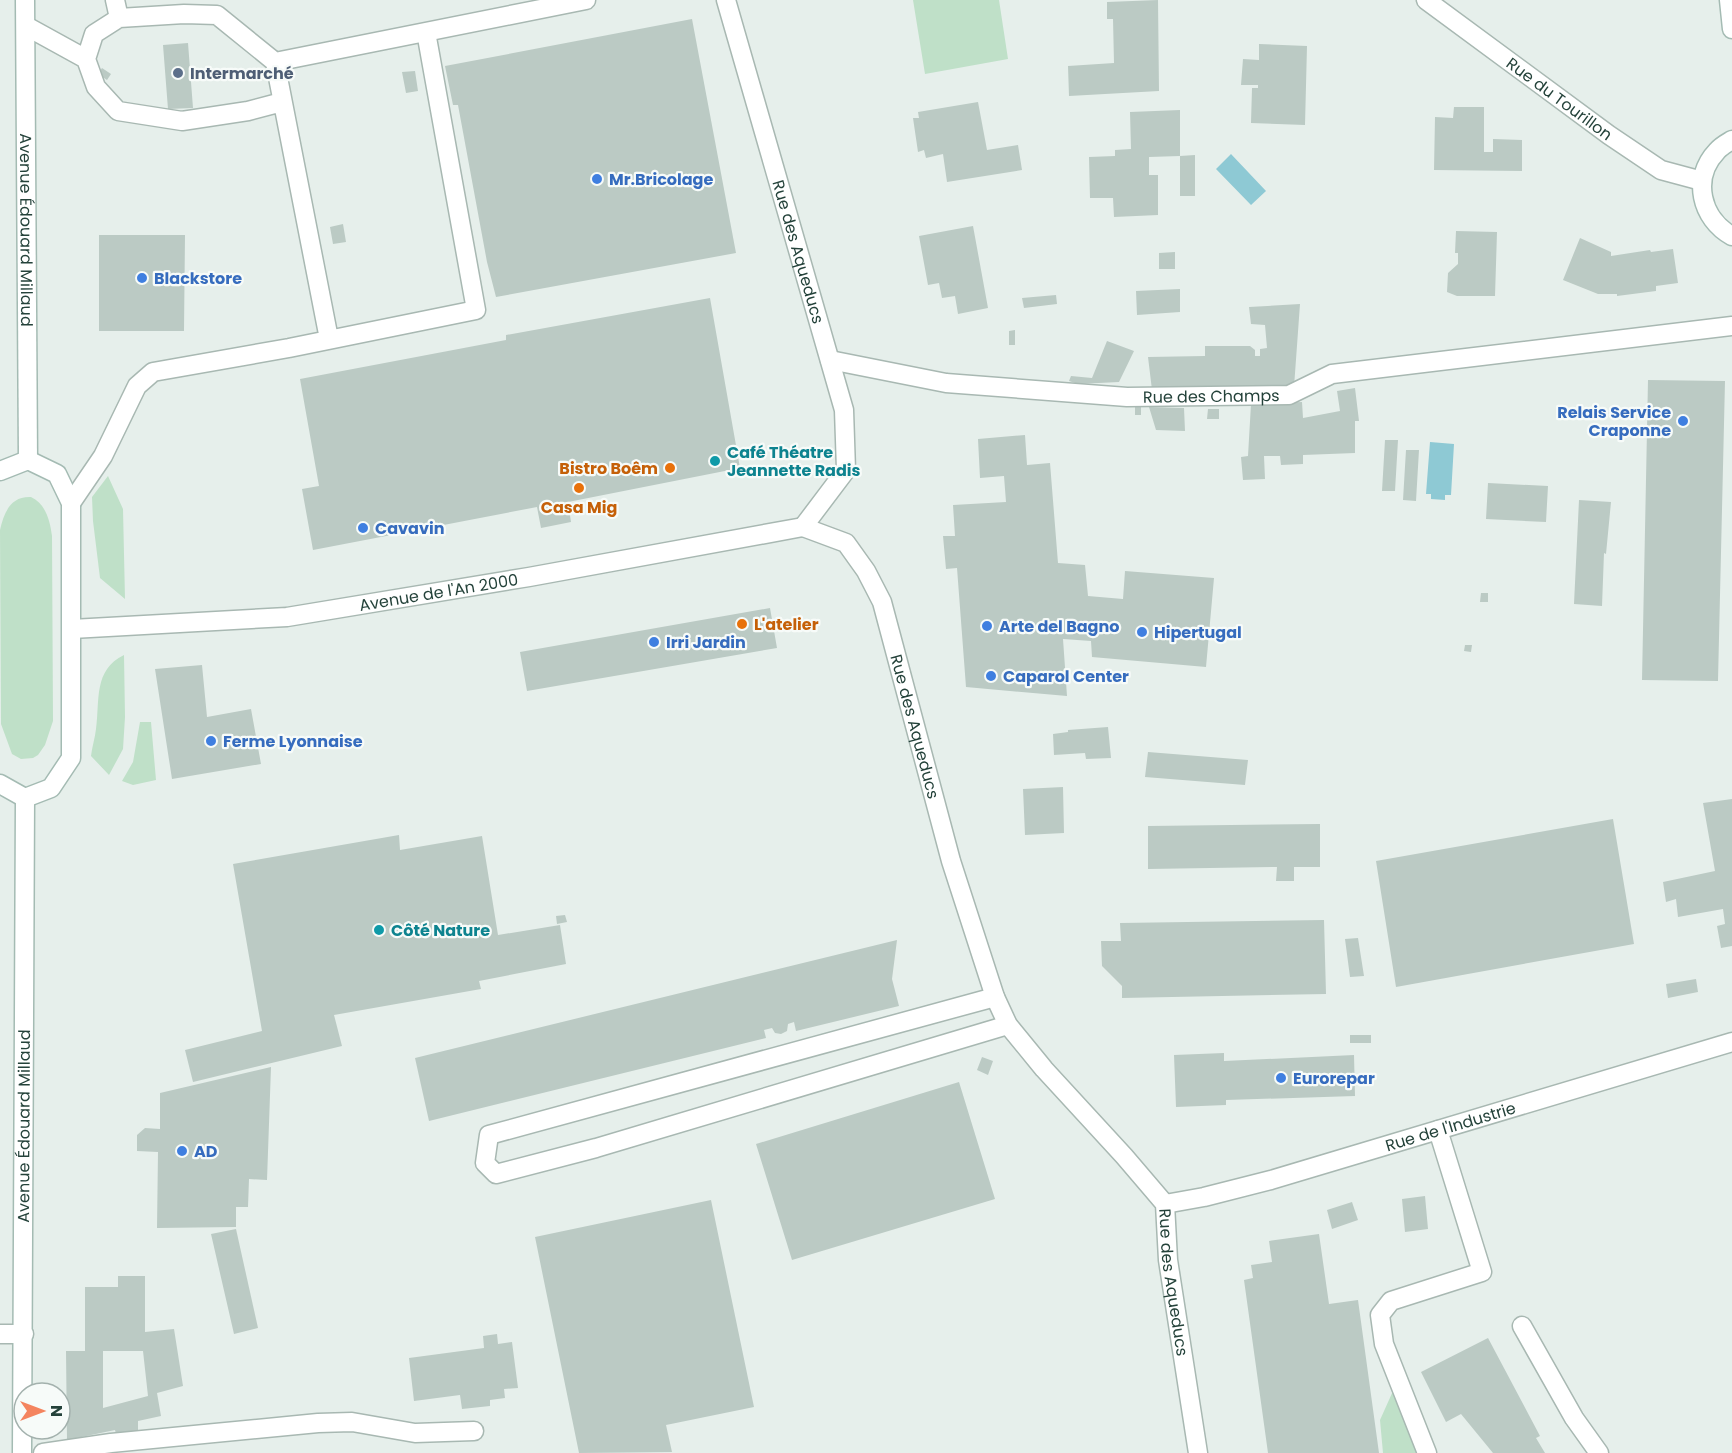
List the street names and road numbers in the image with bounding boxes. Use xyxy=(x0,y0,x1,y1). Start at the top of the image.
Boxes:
street label: Rue du Tourillon xyxy=(1501,52,1617,146)
street label: Avenue Édouard Millaud xyxy=(14,133,38,327)
street label: Rue des Aqueducs xyxy=(766,177,830,326)
street label: Rue des Champs xyxy=(1143,384,1280,409)
street label: Avenue de l'An 2000 xyxy=(358,568,520,617)
street label: Rue des Aqueducs xyxy=(884,652,945,801)
street label: Avenue Édouard Millaud xyxy=(12,1029,36,1223)
street label: Rue de l'Industrie xyxy=(1383,1096,1519,1157)
street label: Rue des Aqueducs xyxy=(1153,1208,1194,1358)

